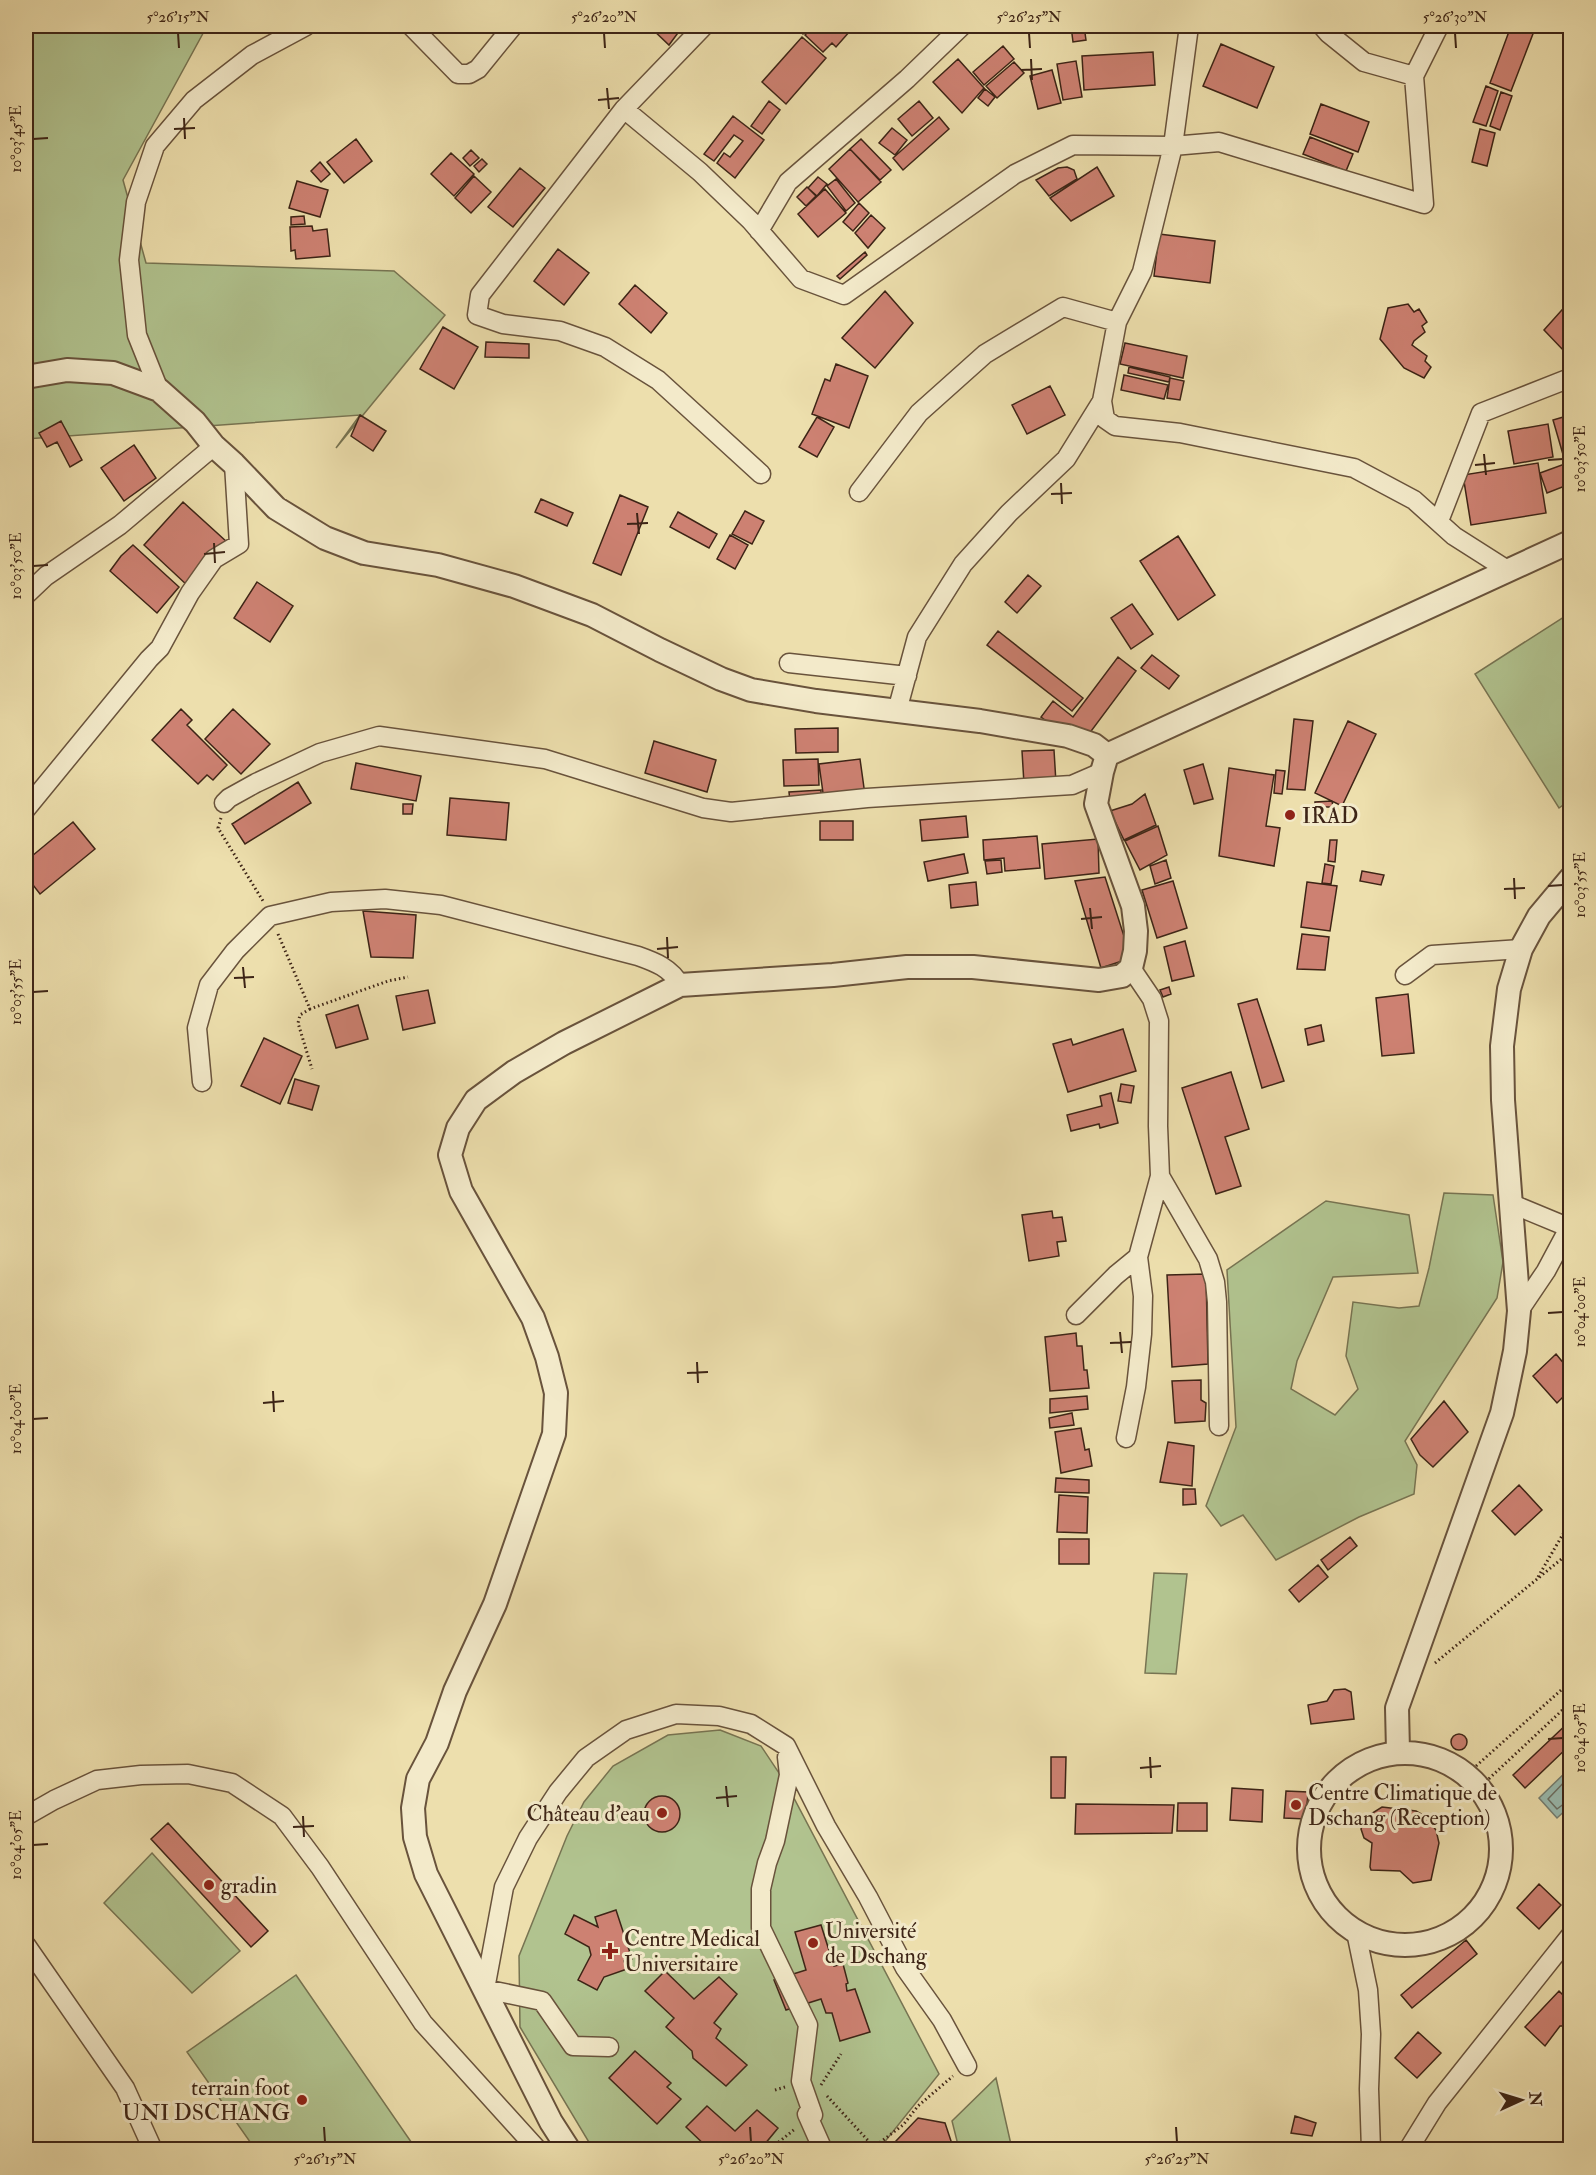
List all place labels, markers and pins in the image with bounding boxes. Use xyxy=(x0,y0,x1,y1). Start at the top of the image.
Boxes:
place label: IRAD xyxy=(1302,802,1359,830)
marker: IRAD xyxy=(1283,808,1297,822)
place label: Centre Climatique de Dschang (Reception) xyxy=(1308,1779,1497,1833)
marker: Centre Climatique de Dschang (Reception) xyxy=(1289,1798,1303,1812)
place label: Château d'eau xyxy=(526,1800,650,1828)
marker: Château d'eau xyxy=(655,1806,669,1820)
place label: gradin xyxy=(221,1872,277,1900)
marker: gradin xyxy=(202,1878,216,1892)
place label: Université de Dschang xyxy=(825,1917,928,1970)
place label: Centre Medical Universitaire xyxy=(624,1925,760,1978)
marker: Université de Dschang xyxy=(806,1936,820,1950)
marker: Centre Medical Universitaire xyxy=(601,1942,619,1960)
place label: terrain foot UNI DSCHANG xyxy=(122,2074,290,2127)
marker: terrain foot UNI DSCHANG xyxy=(295,2093,309,2107)

